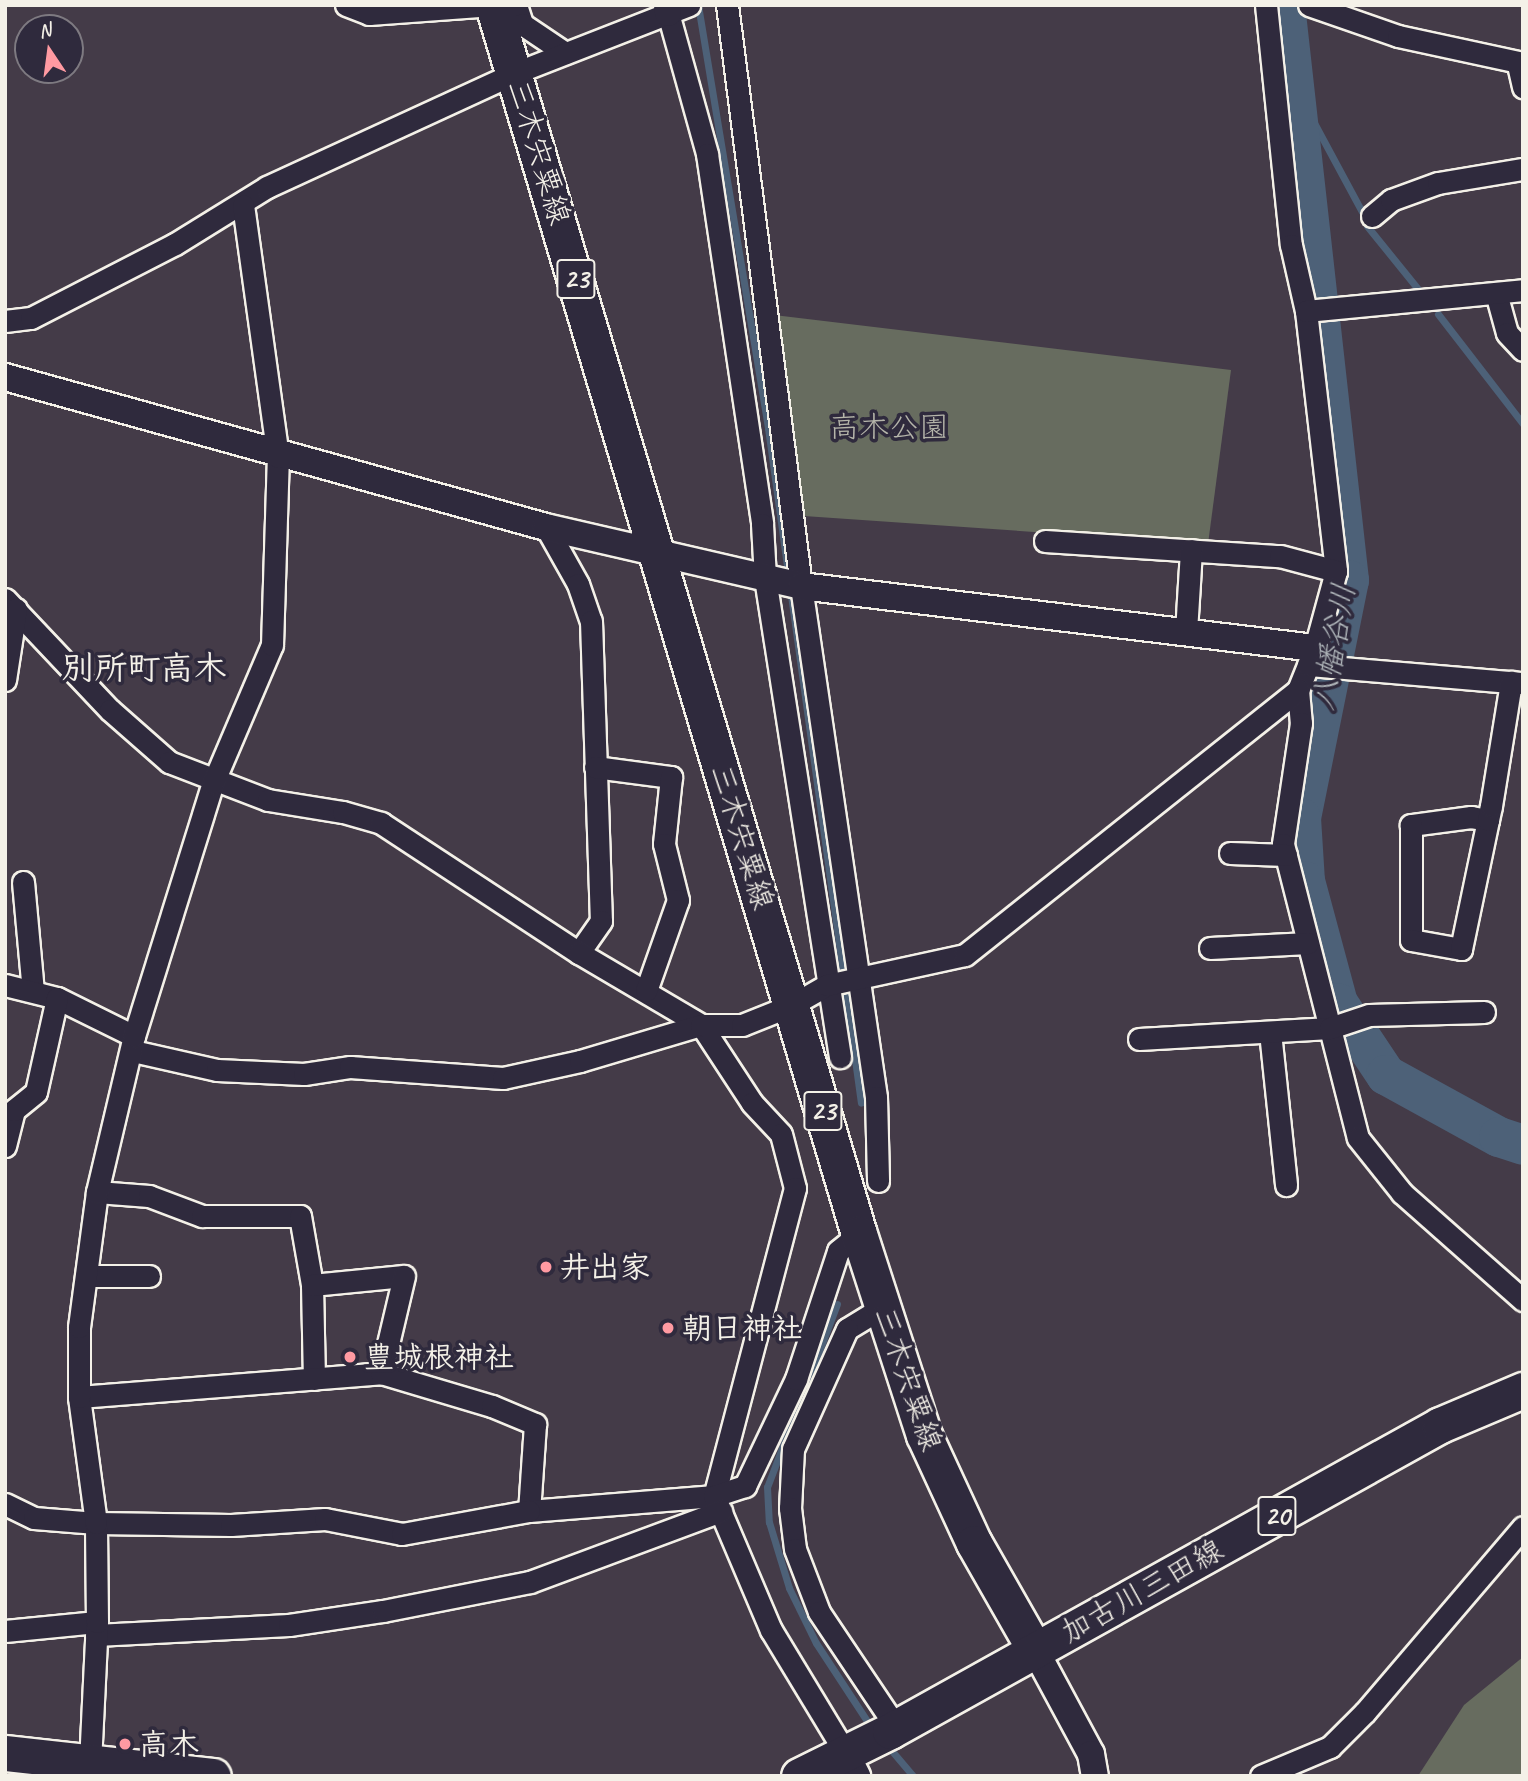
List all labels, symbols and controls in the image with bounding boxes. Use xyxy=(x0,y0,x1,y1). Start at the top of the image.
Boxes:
north arrow xyxy=(14,14,84,84)
text: N xyxy=(36,17,53,44)
street label: 三木宍粟線 xyxy=(500,75,578,229)
road number: 23 xyxy=(555,254,597,304)
park label: 高木公園 xyxy=(829,409,949,445)
water label: 八幡谷川 xyxy=(1304,581,1364,713)
district label: 別所町高木 xyxy=(62,649,226,689)
street label: 三木宍粟線 xyxy=(703,760,781,914)
road number: 23 xyxy=(802,1086,844,1136)
place label: 井出家 xyxy=(560,1249,650,1285)
marker: 井出家 xyxy=(538,1259,554,1275)
street label: 三木宍粟線 xyxy=(867,1302,949,1456)
place label: 朝日神社 xyxy=(682,1310,802,1346)
marker: 朝日神社 xyxy=(660,1320,676,1336)
place label: 豊城根神社 xyxy=(364,1339,514,1375)
marker: 豊城根神社 xyxy=(342,1349,358,1365)
road number: 20 xyxy=(1256,1492,1298,1540)
street label: 加古川三田線 xyxy=(1055,1532,1229,1650)
place label: 高木 xyxy=(139,1726,199,1762)
marker: 高木 xyxy=(117,1736,133,1752)

